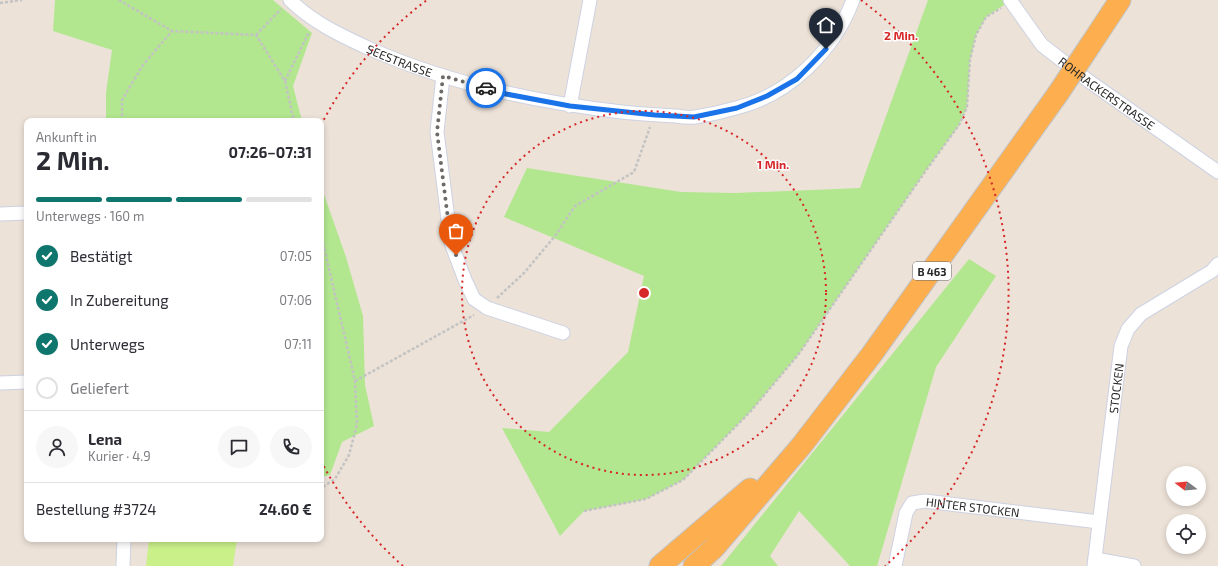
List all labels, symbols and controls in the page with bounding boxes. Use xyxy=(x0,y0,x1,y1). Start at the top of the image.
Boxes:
pin xyxy=(809,8,843,49)
icon: home xyxy=(815,14,837,36)
text: 2 Min. xyxy=(884,28,918,42)
street label: SEESTRASSE xyxy=(365,41,434,79)
street label: ROHRACKERSTRASSE xyxy=(1056,54,1158,133)
courier xyxy=(466,68,506,108)
icon: car xyxy=(475,77,497,99)
text: Ankunft in xyxy=(36,129,97,145)
text: 07:26–07:31 xyxy=(229,143,312,161)
text: 2 Min. xyxy=(36,144,110,175)
text: 1 Min. xyxy=(757,157,789,171)
text: Unterwegs · 160 m xyxy=(36,208,144,224)
pin xyxy=(439,214,473,255)
icon: bag xyxy=(445,220,467,242)
icon: check xyxy=(36,245,58,267)
text: Bestätigt xyxy=(70,247,132,265)
text: 07:05 xyxy=(280,248,312,264)
road number: B 463 xyxy=(913,262,951,280)
centre of rings xyxy=(637,286,651,300)
icon: check xyxy=(36,289,58,311)
text: In Zubereitung xyxy=(70,291,169,309)
text: 07:06 xyxy=(279,292,312,308)
icon: check xyxy=(36,333,58,355)
text: Unterwegs xyxy=(70,335,145,353)
text: 07:11 xyxy=(284,336,312,352)
street label: STOCKEN xyxy=(1106,362,1126,414)
text: Geliefert xyxy=(70,379,129,397)
button: person xyxy=(36,426,78,468)
button: chat xyxy=(218,426,260,468)
button: phone xyxy=(270,426,312,468)
text: Lena xyxy=(88,430,122,448)
text: Kurier · 4.9 xyxy=(88,448,151,464)
north arrow xyxy=(1166,466,1206,506)
map controls xyxy=(1166,466,1206,554)
street label: HINTER STOCKEN xyxy=(925,494,1020,519)
text: Bestellung #3724 xyxy=(36,500,157,518)
text: 24.60 € xyxy=(259,500,312,518)
button: locate xyxy=(1166,514,1206,554)

